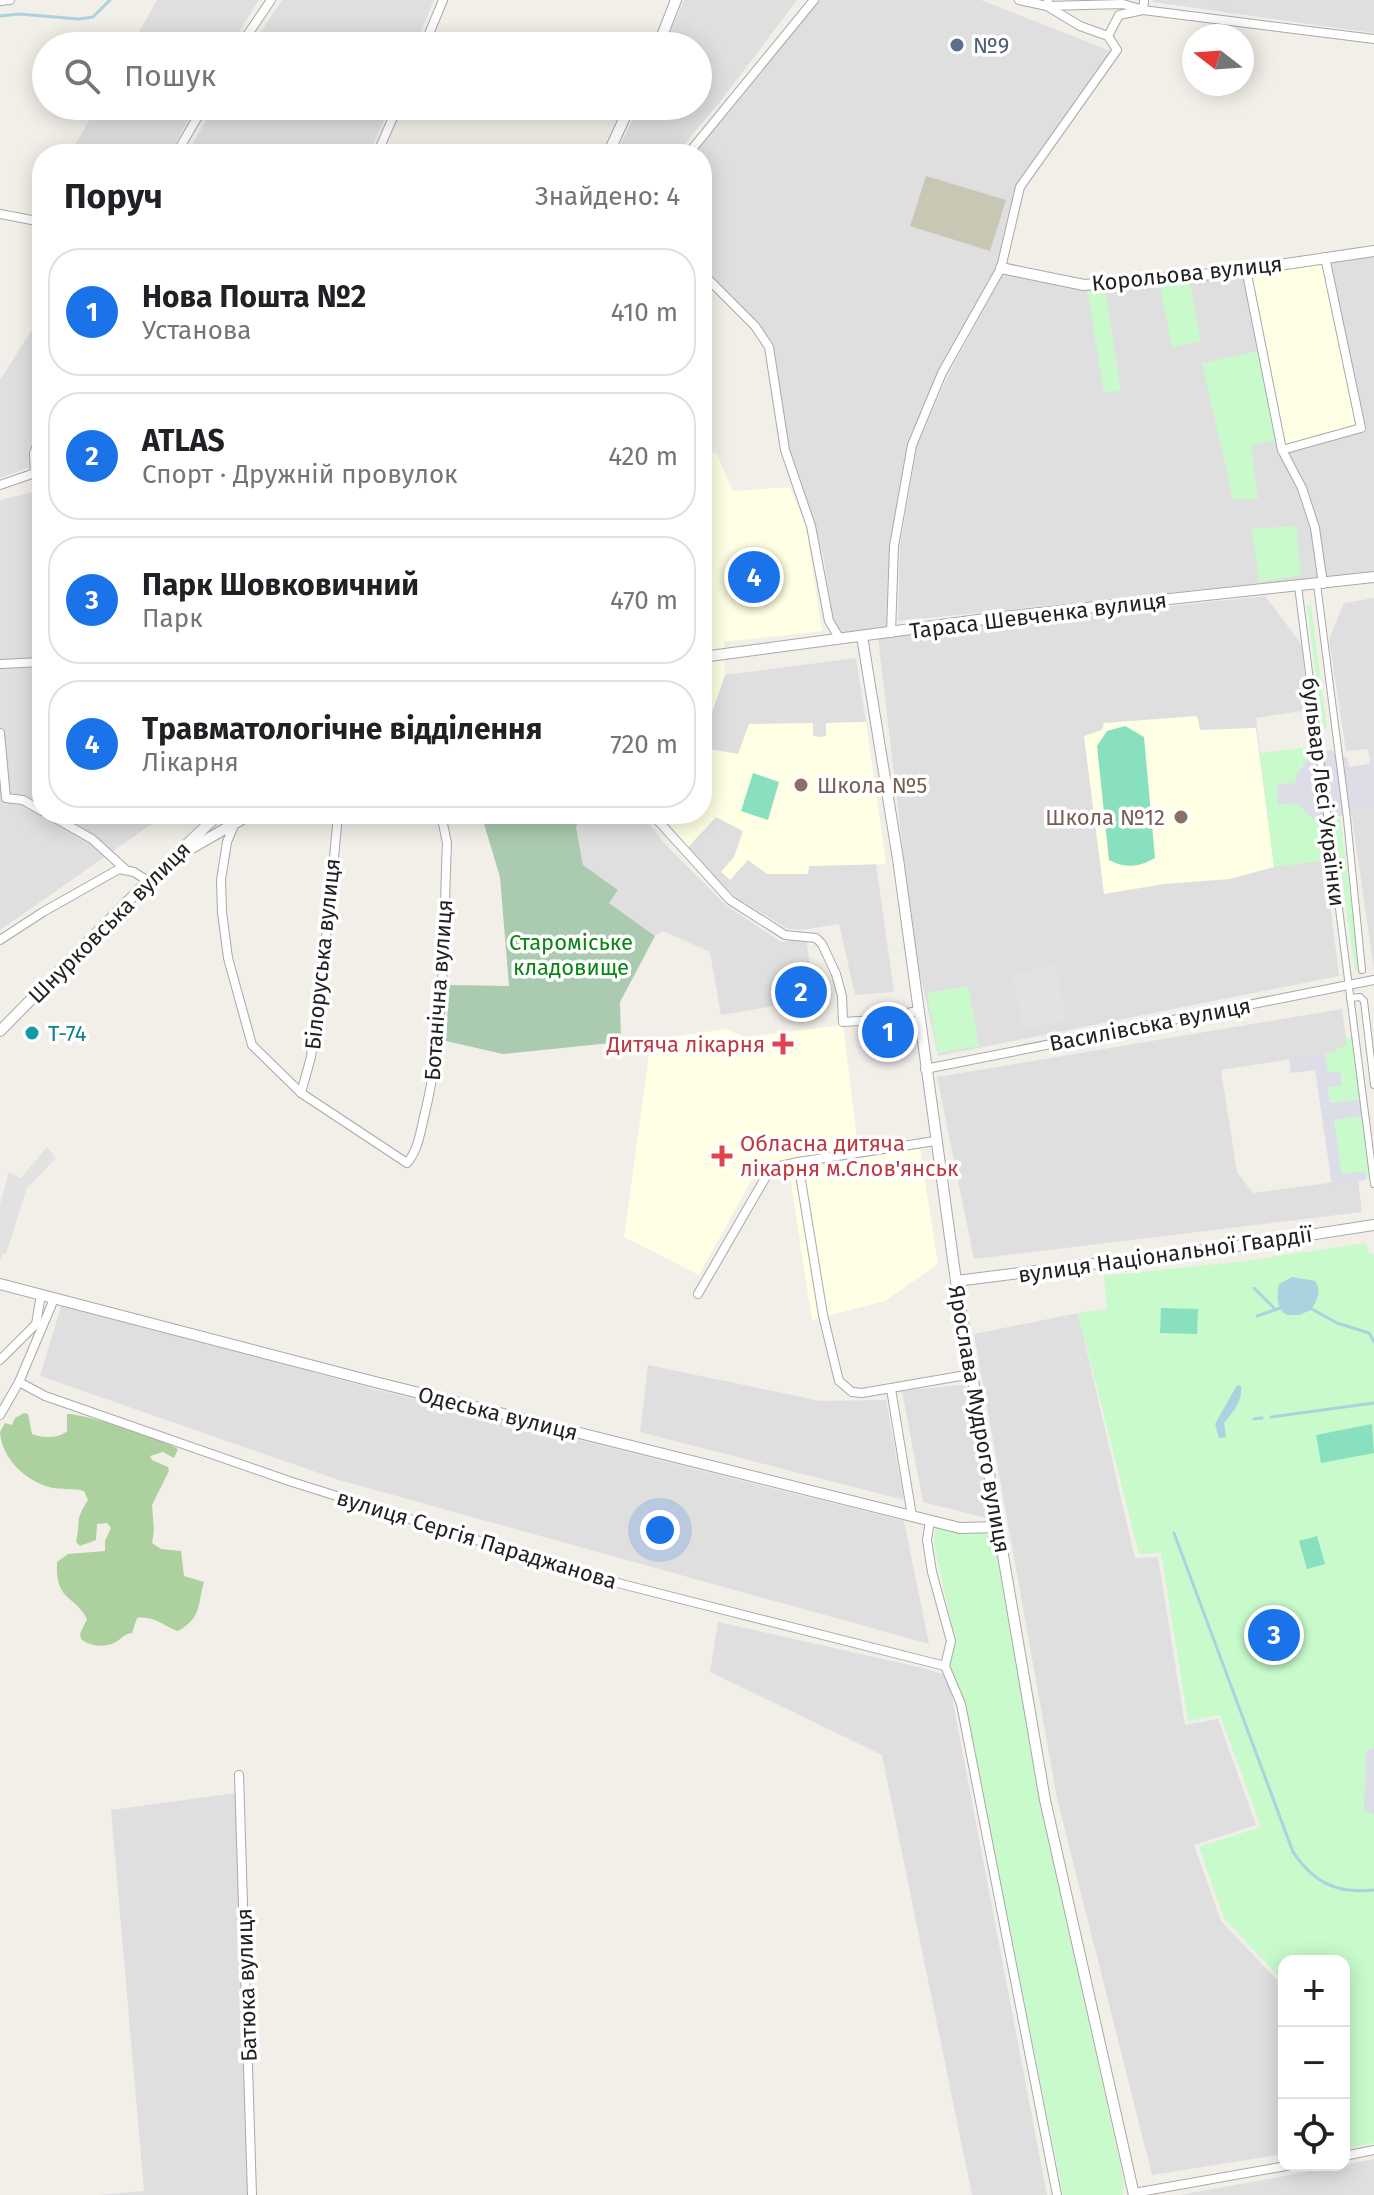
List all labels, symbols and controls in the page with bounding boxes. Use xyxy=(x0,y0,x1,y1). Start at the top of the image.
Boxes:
north arrow xyxy=(1182,24,1254,96)
search box xyxy=(32,32,712,120)
place label: №9 xyxy=(973,32,1009,59)
marker: №9 xyxy=(948,36,966,54)
icon: search xyxy=(60,54,104,98)
text: Пошук xyxy=(124,58,216,94)
text: Поруч xyxy=(64,176,163,217)
text: Знайдено: 4 xyxy=(535,181,680,212)
street label: Корольова вулиця xyxy=(1090,250,1284,297)
text: Нова Пошта №2 xyxy=(142,279,366,315)
text: 1 xyxy=(86,297,98,328)
text: 410 m xyxy=(611,297,678,328)
text: Установа xyxy=(142,315,251,346)
text: ATLAS xyxy=(142,423,225,459)
text: 2 xyxy=(85,441,99,472)
text: 420 m xyxy=(608,441,678,472)
text: Спорт · Дружній провулок xyxy=(142,459,458,490)
pin: 4 xyxy=(728,547,780,607)
text: Парк Шовковичний xyxy=(142,567,419,603)
text: 3 xyxy=(85,585,99,616)
text: 470 m xyxy=(610,585,678,616)
street label: Тараса Шевченка вулиця xyxy=(908,586,1168,645)
text: Парк xyxy=(142,603,203,634)
street label: бульвар Лесі Українки xyxy=(1296,676,1351,908)
text: Травматологічне відділення xyxy=(142,711,542,747)
text: 4 xyxy=(85,729,99,760)
text: 720 m xyxy=(610,729,678,760)
text: Лікарня xyxy=(142,747,239,778)
place label: Школа №5 xyxy=(817,772,927,799)
marker: Школа №5 xyxy=(792,776,810,794)
place label: Школа №12 xyxy=(1045,804,1165,831)
marker: Школа №12 xyxy=(1172,808,1190,826)
street label: Шнурковська вулиця xyxy=(23,836,196,1009)
street label: Білоруська вулиця xyxy=(299,857,346,1051)
street label: Ботанічна вулиця xyxy=(419,898,458,1082)
park label: Староміське кладовище xyxy=(509,929,633,981)
pin: 2 xyxy=(775,962,827,1022)
street label: Василівська вулиця xyxy=(1047,992,1253,1057)
pin: 1 xyxy=(862,1002,914,1062)
place label: Т-74 xyxy=(48,1020,87,1047)
marker: Т-74 xyxy=(23,1024,41,1042)
place label: Дитяча лікарня xyxy=(606,1031,765,1058)
marker: Дитяча лікарня xyxy=(772,1033,794,1055)
place label: Обласна дитяча лікарня м.Слов'янськ xyxy=(740,1130,959,1182)
marker: Обласна дитяча лікарня м.Слов'янськ xyxy=(711,1145,733,1167)
street label: вулиця Національної Гвардії xyxy=(1016,1220,1315,1289)
street label: Ярослава Мудрого вулиця xyxy=(943,1283,1016,1555)
street label: Одеська вулиця xyxy=(415,1381,580,1446)
street label: вулиця Сергія Параджанова xyxy=(334,1484,620,1595)
your location xyxy=(640,1510,680,1550)
pin: 3 xyxy=(1248,1605,1300,1665)
street label: Батюка вулиця xyxy=(230,1908,263,2062)
map controls xyxy=(1278,1955,1350,2171)
button: + xyxy=(1278,1955,1350,2027)
button: − xyxy=(1278,2027,1350,2099)
button: locate xyxy=(1278,2099,1350,2171)

